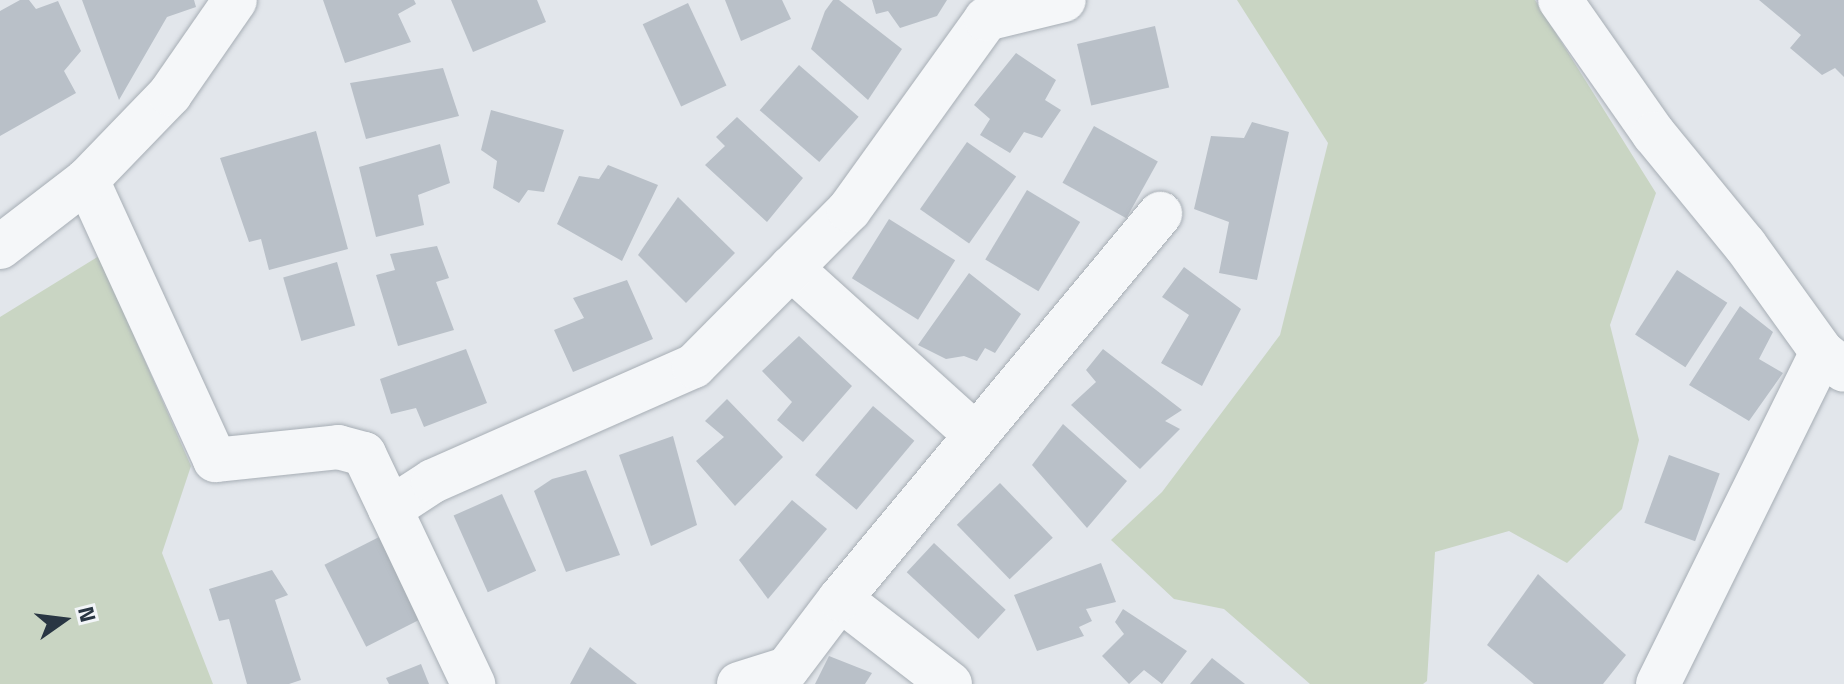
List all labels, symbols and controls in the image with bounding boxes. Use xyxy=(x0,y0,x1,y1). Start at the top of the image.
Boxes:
north arrow xyxy=(24,580,104,660)
text: N xyxy=(69,603,106,626)

